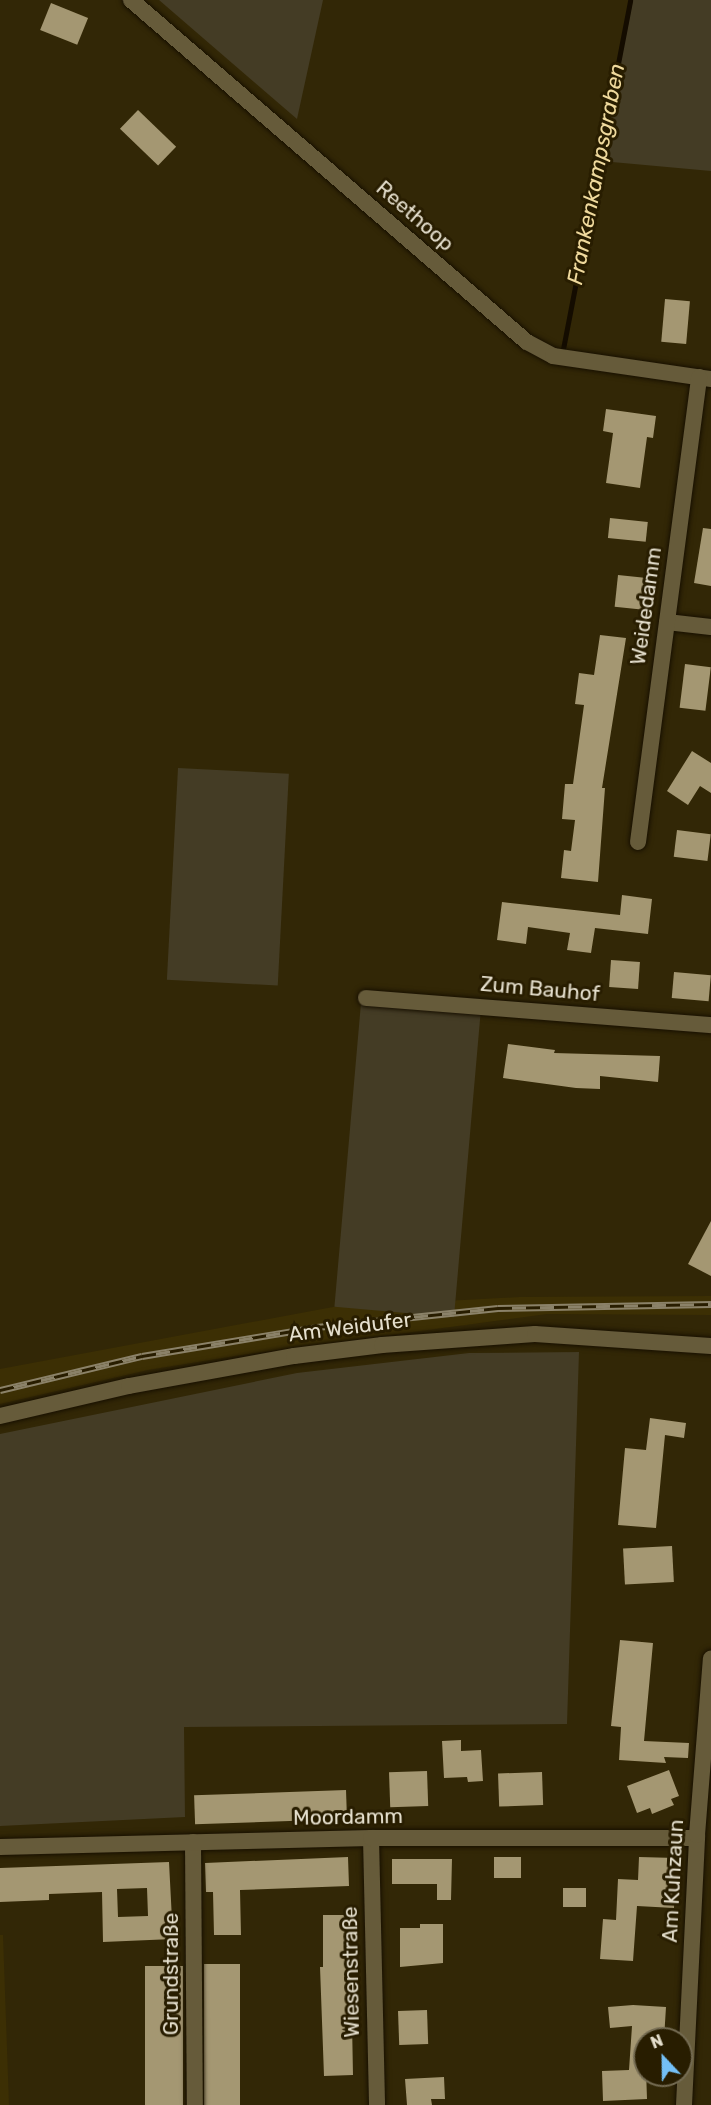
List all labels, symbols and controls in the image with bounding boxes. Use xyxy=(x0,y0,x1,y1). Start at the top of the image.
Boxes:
water label: Frankenkampsgraben xyxy=(562,61,630,287)
street label: Reethoop xyxy=(371,175,459,257)
street label: Weidedamm xyxy=(625,545,667,667)
street label: Zum Bauhof xyxy=(479,971,601,1007)
street label: Am Weidufer xyxy=(287,1307,413,1347)
street label: Moordamm xyxy=(293,1803,403,1831)
street label: Am Kuhzaun xyxy=(657,1819,689,1943)
street label: Wiesenstraße xyxy=(337,1906,365,2038)
street label: Grundstraße xyxy=(158,1913,184,2035)
north arrow xyxy=(633,2027,693,2087)
text: N xyxy=(648,2031,666,2053)

